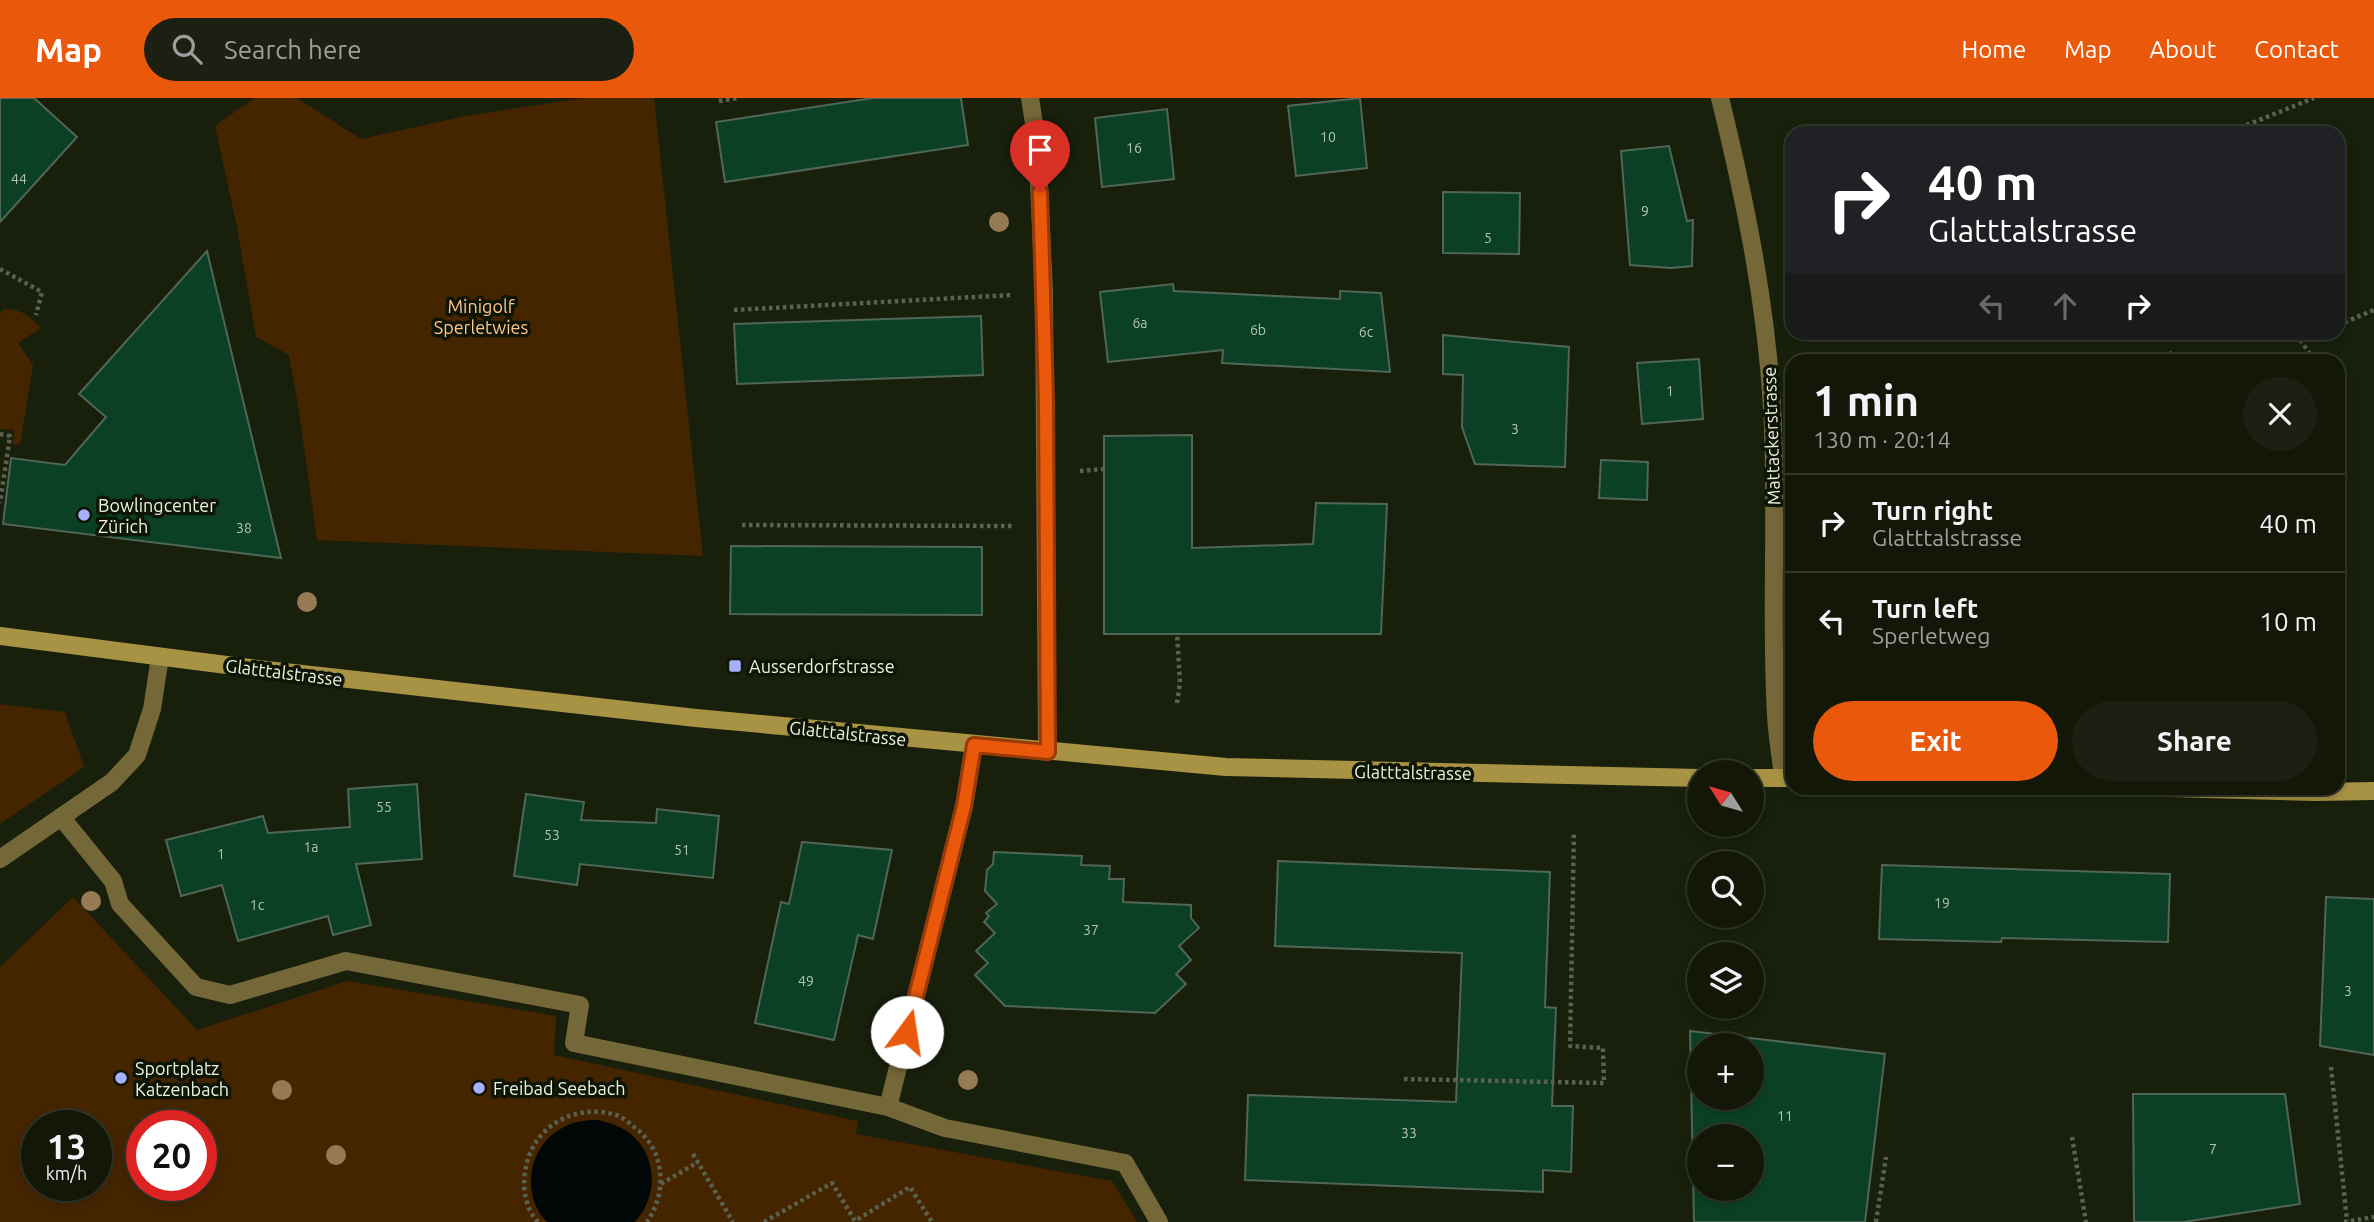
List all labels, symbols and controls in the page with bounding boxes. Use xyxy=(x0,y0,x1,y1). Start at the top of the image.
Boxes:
search box xyxy=(144,18,634,81)
icon: search xyxy=(168,30,206,68)
text: Map xyxy=(35,31,102,68)
text: Search here xyxy=(224,35,362,64)
text: Home xyxy=(1961,36,2026,63)
text: Map xyxy=(2064,36,2111,63)
text: About xyxy=(2149,36,2216,63)
text: Contact xyxy=(2254,36,2339,63)
pin xyxy=(1010,120,1070,192)
house number: 10 xyxy=(1320,129,1336,145)
icon: arrive xyxy=(1021,131,1059,169)
house number: 16 xyxy=(1126,140,1142,156)
icon: right xyxy=(1813,154,1904,245)
text: 40 m xyxy=(1928,154,2037,209)
house number: 44 xyxy=(11,171,27,187)
house number: 9 xyxy=(1641,203,1649,219)
text: Glatttalstrasse xyxy=(1928,212,2137,248)
house number: 5 xyxy=(1484,230,1492,246)
icon: left xyxy=(1973,287,2011,325)
icon: ahead xyxy=(2046,287,2084,325)
icon: right xyxy=(2119,287,2157,325)
park label: Minigolf Sperletwies xyxy=(434,296,528,337)
house number: 6a xyxy=(1132,315,1148,331)
house number: 6b xyxy=(1250,322,1266,338)
house number: 6c xyxy=(1359,324,1374,340)
street label: Mattackerstrasse xyxy=(1759,366,1783,506)
text: 1 min xyxy=(1813,377,1919,424)
button: close xyxy=(2243,377,2317,451)
house number: 1 xyxy=(1666,383,1674,399)
house number: 3 xyxy=(1511,421,1519,437)
text: 130 m · 20:14 xyxy=(1813,427,1951,452)
place label: Bowlingcenter Zürich xyxy=(98,495,216,536)
text: Turn right xyxy=(1872,496,1993,525)
icon: right xyxy=(1813,504,1851,542)
marker: Bowlingcenter Zürich xyxy=(76,507,92,523)
text: 40 m xyxy=(2259,509,2317,538)
house number: 38 xyxy=(236,520,252,536)
text: Glatttalstrasse xyxy=(1872,525,2022,550)
text: Turn left xyxy=(1872,594,1978,623)
icon: left xyxy=(1813,602,1851,640)
text: 10 m xyxy=(2259,607,2317,636)
text: Sperletweg xyxy=(1872,623,1990,648)
street label: Glatttalstrasse xyxy=(224,655,344,689)
place label: Ausserdorfstrasse xyxy=(749,656,895,676)
marker: Ausserdorfstrasse xyxy=(727,658,743,674)
button: Exit xyxy=(1813,701,2058,781)
button: Share xyxy=(2072,701,2317,781)
street label: Glatttalstrasse xyxy=(788,717,908,749)
north arrow xyxy=(1687,760,1764,836)
map controls xyxy=(1687,760,1764,1201)
street label: Glatttalstrasse xyxy=(1354,761,1472,783)
house number: 55 xyxy=(376,799,392,815)
house number: 53 xyxy=(544,827,560,843)
house number: 1a xyxy=(303,839,319,855)
house number: 51 xyxy=(674,842,690,858)
house number: 1 xyxy=(217,846,225,862)
button: search xyxy=(1687,851,1764,928)
house number: 19 xyxy=(1934,895,1950,911)
house number: 1c xyxy=(250,897,265,913)
house number: 37 xyxy=(1083,922,1099,938)
button: layers xyxy=(1687,942,1764,1019)
house number: 49 xyxy=(798,973,814,989)
house number: 3 xyxy=(2344,983,2352,999)
position arrow xyxy=(870,995,944,1069)
button: + xyxy=(1687,1033,1764,1110)
place label: Sportplatz Katzenbach xyxy=(135,1058,229,1099)
marker: Sportplatz Katzenbach xyxy=(113,1070,129,1086)
place label: Freibad Seebach xyxy=(493,1078,625,1098)
marker: Freibad Seebach xyxy=(471,1080,487,1096)
house number: 11 xyxy=(1777,1108,1793,1124)
speed limit sign: 20 xyxy=(126,1110,217,1201)
button: − xyxy=(1687,1124,1764,1201)
house number: 33 xyxy=(1401,1125,1417,1141)
text: 13 xyxy=(47,1126,86,1166)
house number: 7 xyxy=(2209,1141,2217,1157)
text: km/h xyxy=(46,1163,87,1183)

